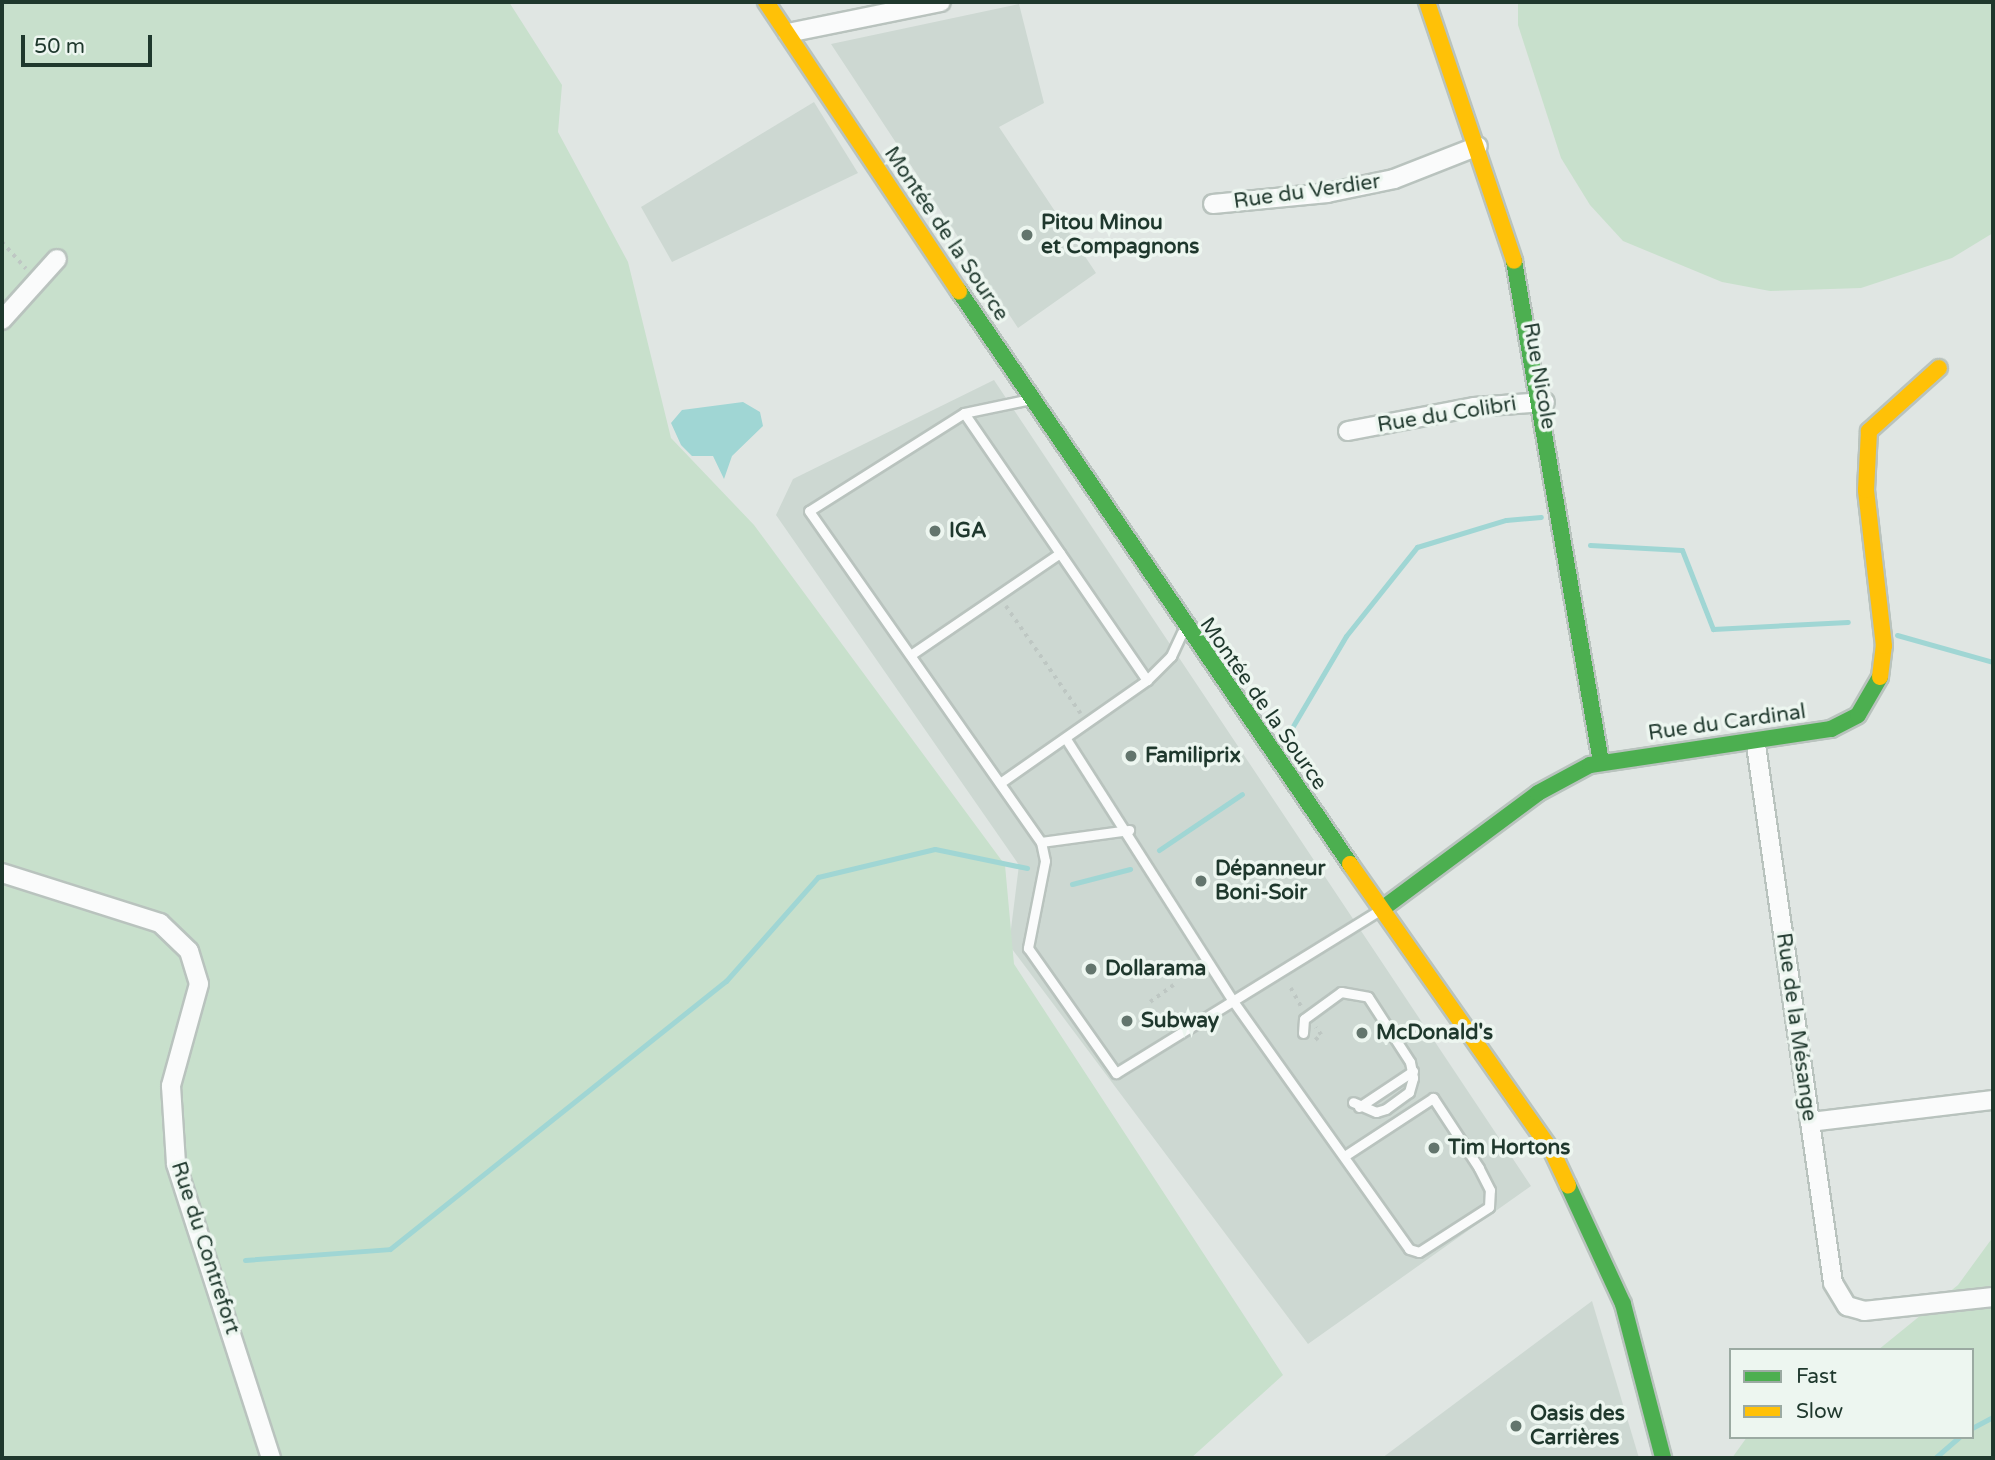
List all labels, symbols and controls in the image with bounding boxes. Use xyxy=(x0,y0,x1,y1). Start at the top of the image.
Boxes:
scale bar xyxy=(24,21,156,65)
text: 50 m xyxy=(34,34,85,59)
street label: Montée de la Source xyxy=(878,142,1014,326)
street label: Rue du Verdier xyxy=(1232,169,1382,215)
place label: Pitou Minou et Compagnons xyxy=(1041,210,1199,260)
marker: Pitou Minou et Compagnons xyxy=(1019,227,1035,243)
street label: Rue Nicole xyxy=(1517,321,1561,431)
street label: Rue du Colibri xyxy=(1376,392,1518,438)
place label: IGA xyxy=(949,518,987,544)
marker: IGA xyxy=(927,523,943,539)
street label: Montée de la Source xyxy=(1194,613,1332,795)
street label: Rue du Cardinal xyxy=(1647,699,1807,747)
place label: Familiprix xyxy=(1145,743,1241,769)
marker: Familiprix xyxy=(1123,748,1139,764)
place label: Dépanneur Boni-Soir xyxy=(1215,856,1326,906)
marker: Dépanneur Boni-Soir xyxy=(1193,873,1209,889)
street label: Rue de la Mésange xyxy=(1770,931,1822,1123)
place label: Dollarama xyxy=(1105,956,1206,982)
marker: Dollarama xyxy=(1083,961,1099,977)
place label: Subway xyxy=(1141,1008,1219,1034)
marker: Subway xyxy=(1119,1013,1135,1029)
place label: McDonald's xyxy=(1376,1020,1493,1046)
marker: McDonald's xyxy=(1354,1025,1370,1041)
place label: Tim Hortons xyxy=(1448,1135,1570,1161)
marker: Tim Hortons xyxy=(1426,1140,1442,1156)
street label: Rue du Contrefort xyxy=(165,1158,245,1338)
legend xyxy=(1729,1348,1974,1439)
text: Fast xyxy=(1796,1364,1837,1389)
text: Slow xyxy=(1796,1399,1843,1424)
place label: Oasis des Carrières xyxy=(1530,1401,1625,1451)
marker: Oasis des Carrières xyxy=(1508,1418,1524,1434)

